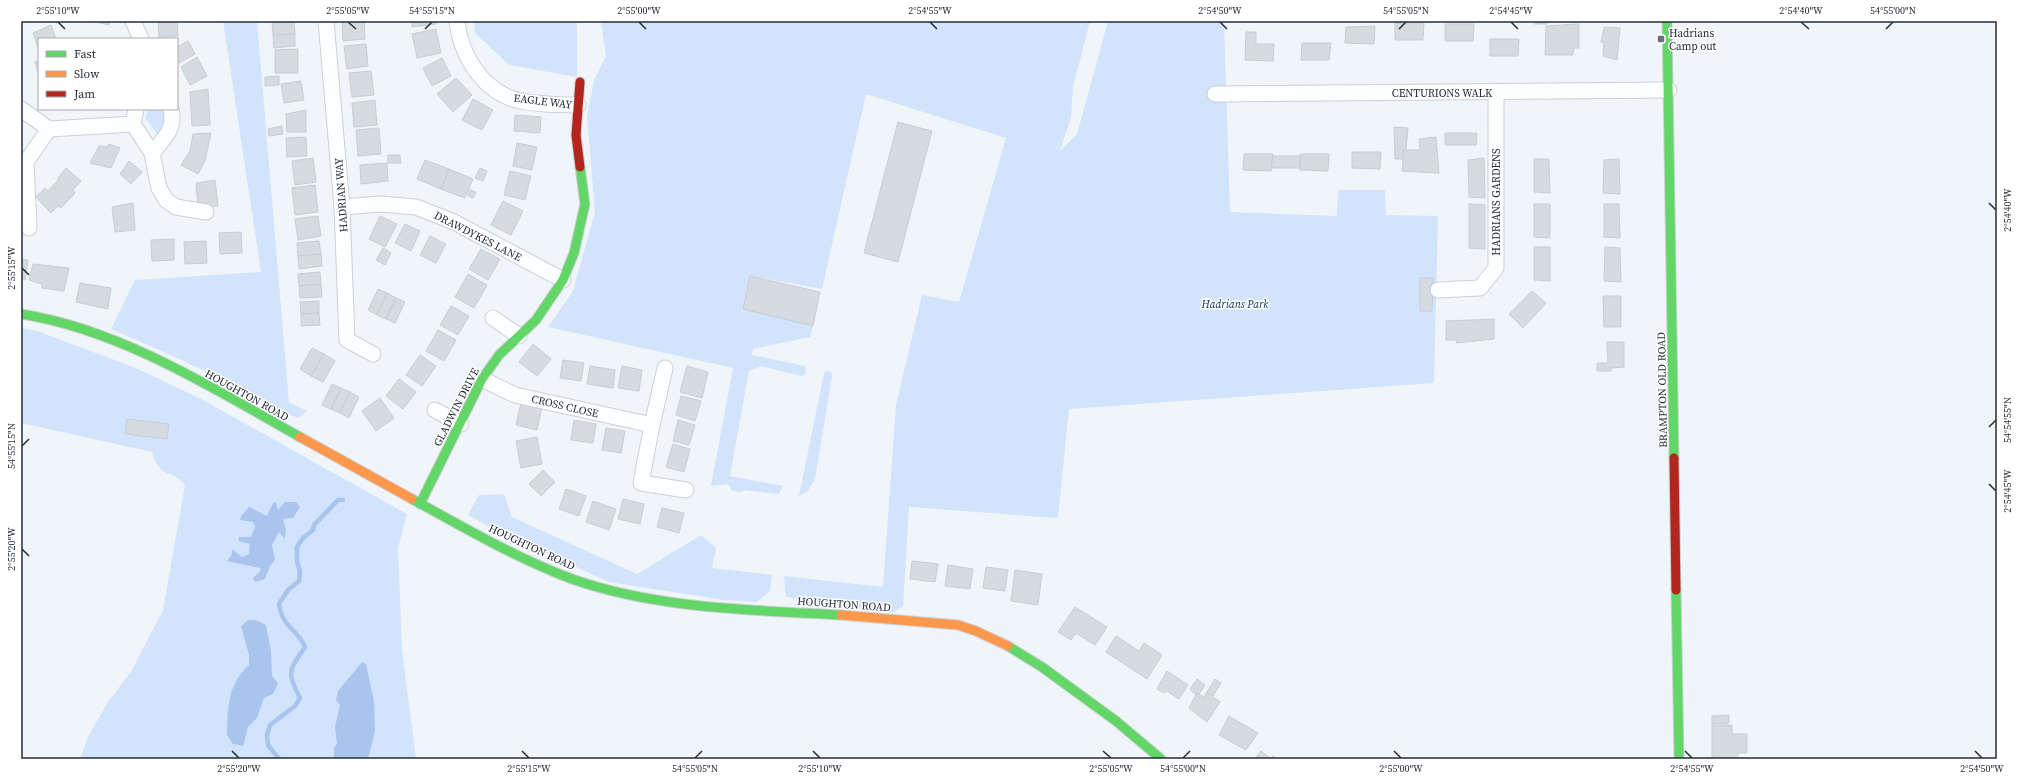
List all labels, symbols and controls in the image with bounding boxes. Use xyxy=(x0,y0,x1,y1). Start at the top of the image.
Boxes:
text: 2°55'10"W xyxy=(36,4,80,17)
text: 2°55'05"W xyxy=(326,4,370,17)
text: 54°55'15"N xyxy=(409,4,455,17)
text: 2°55'00"W xyxy=(617,4,661,17)
text: 2°54'55"W xyxy=(908,4,952,17)
text: 2°54'50"W xyxy=(1198,4,1242,17)
text: 54°55'05"N xyxy=(1383,4,1429,17)
text: 2°54'45"W xyxy=(1489,4,1533,17)
text: 2°54'40"W xyxy=(1779,4,1823,17)
text: 54°55'00"N xyxy=(1870,4,1916,17)
place label: Hadrians Camp out xyxy=(1669,26,1717,54)
marker: Hadrians Camp out xyxy=(1656,34,1666,44)
legend xyxy=(38,38,178,110)
text: Fast xyxy=(74,46,96,62)
text: Slow xyxy=(74,66,100,82)
text: Jam xyxy=(73,86,95,102)
street label: CENTURIONS WALK xyxy=(1392,86,1493,101)
street label: EAGLE WAY xyxy=(513,90,573,113)
street label: HADRIANS GARDENS xyxy=(1489,148,1504,256)
street label: HADRIAN WAY xyxy=(331,157,352,233)
text: 2°54'40"W xyxy=(2001,188,2014,232)
street label: DRAWDYKES LANE xyxy=(432,208,524,265)
text: 2°55'15"W xyxy=(5,246,18,290)
park label: Hadrians Park xyxy=(1201,297,1269,312)
street label: BRAMPTON OLD ROAD xyxy=(1654,332,1671,448)
street label: GLADWIN DRIVE xyxy=(430,365,483,449)
street label: HOUGHTON ROAD xyxy=(202,366,292,425)
street label: CROSS CLOSE xyxy=(530,391,600,422)
text: 54°54'55"N xyxy=(2001,397,2014,443)
text: 54°55'15"N xyxy=(5,423,18,469)
text: 2°54'45"W xyxy=(2001,469,2014,513)
street label: HOUGHTON ROAD xyxy=(486,521,578,574)
text: 2°55'20"W xyxy=(5,527,18,571)
street label: HOUGHTON ROAD xyxy=(797,594,891,615)
text: 2°55'20"W xyxy=(217,762,261,775)
text: 2°55'15"W xyxy=(507,762,551,775)
text: 54°55'05"N xyxy=(672,762,718,775)
text: 2°55'10"W xyxy=(798,762,842,775)
text: 2°55'05"W xyxy=(1089,762,1133,775)
text: 54°55'00"N xyxy=(1160,762,1206,775)
text: 2°55'00"W xyxy=(1379,762,1423,775)
text: 2°54'55"W xyxy=(1670,762,1714,775)
text: 2°54'50"W xyxy=(1960,762,2004,775)

